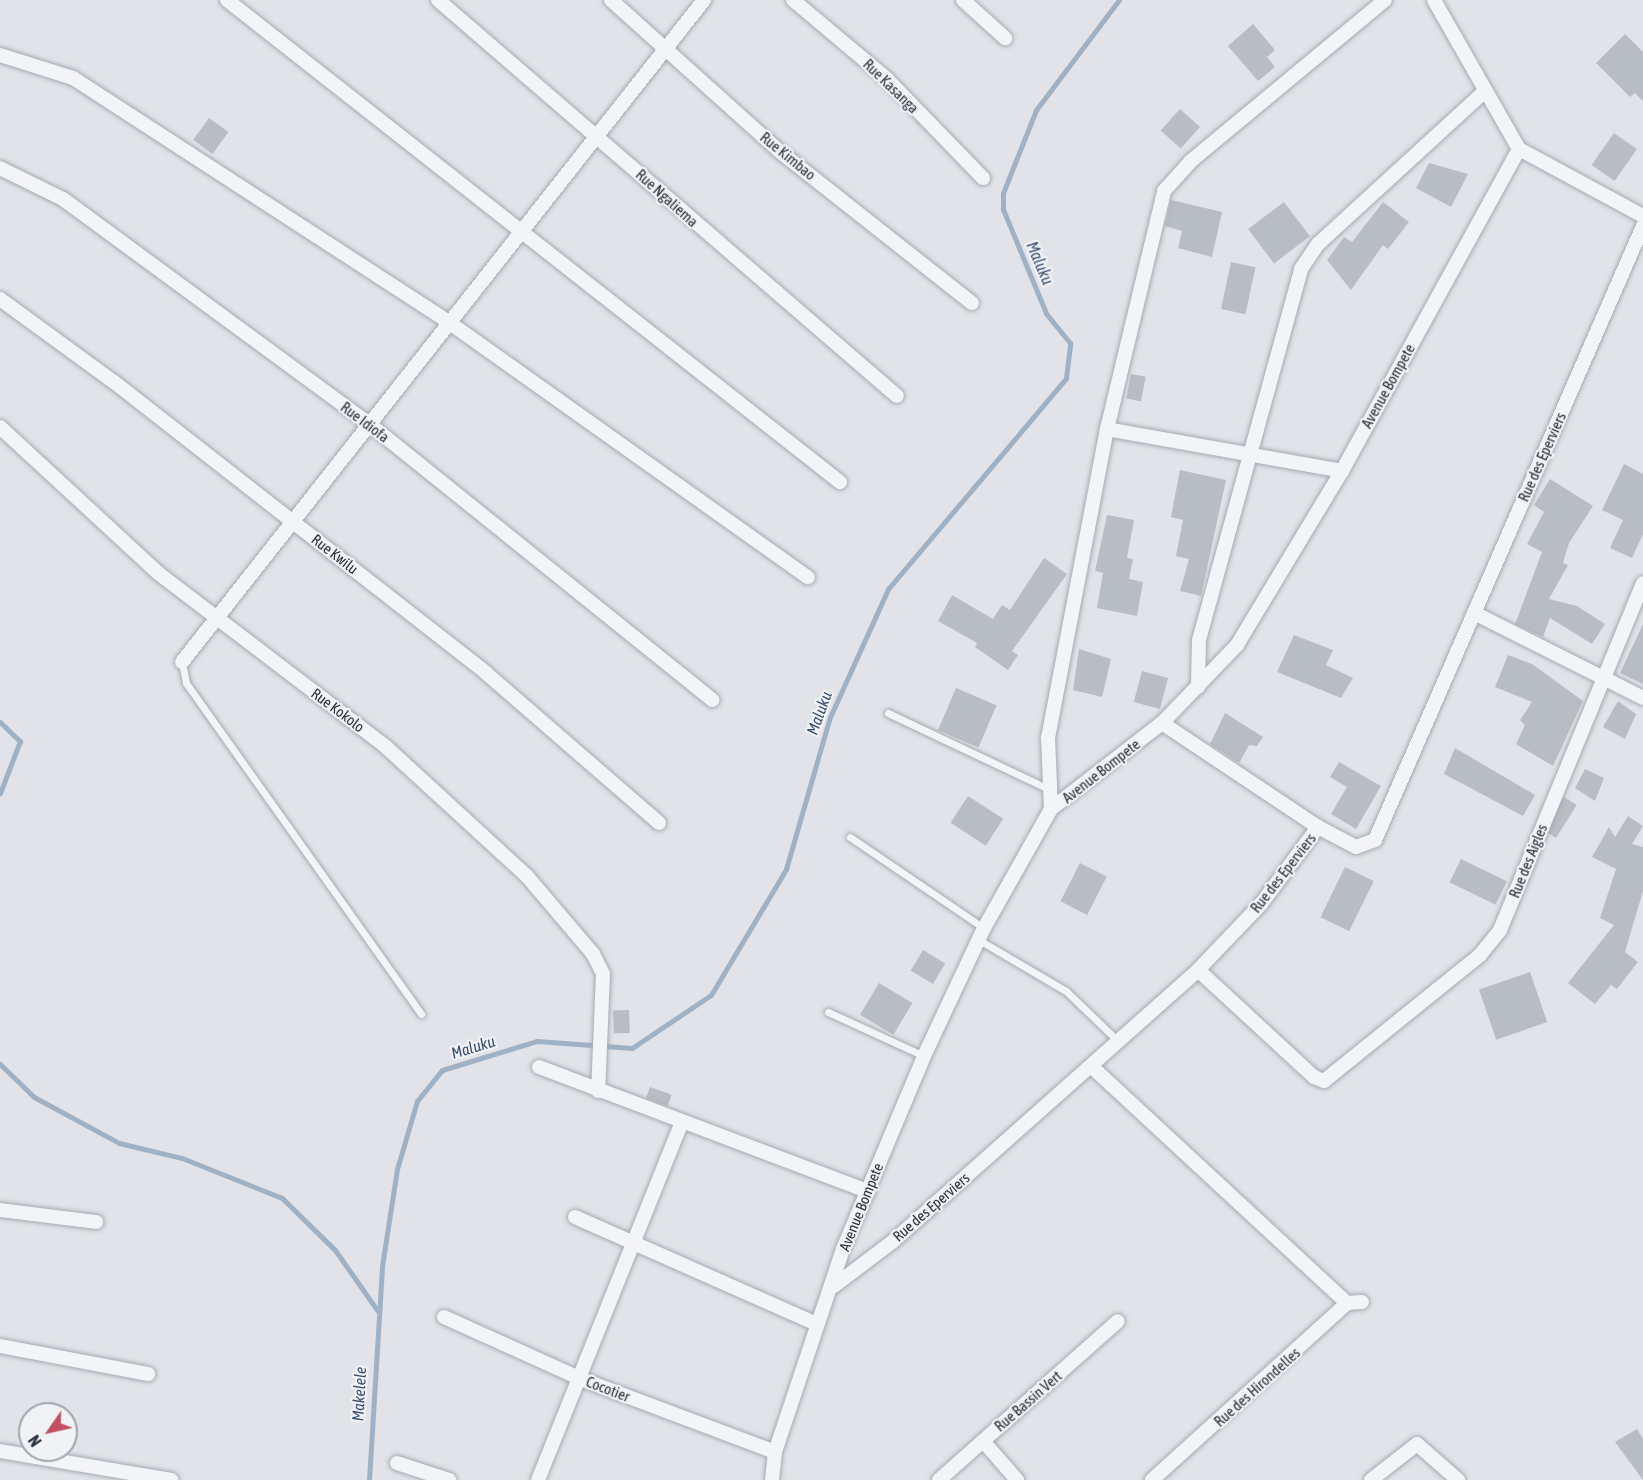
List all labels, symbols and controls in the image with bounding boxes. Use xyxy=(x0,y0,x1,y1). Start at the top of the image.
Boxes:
street label: Rue Kasanga xyxy=(859,55,923,117)
street label: Rue Kimbao xyxy=(757,128,819,184)
street label: Rue Ngaliema xyxy=(632,165,702,231)
water label: Maluku xyxy=(1022,239,1058,287)
street label: Avenue Bompete xyxy=(1357,341,1419,431)
street label: Rue Idiofa xyxy=(337,398,393,446)
street label: Rue des Eperviers xyxy=(1514,410,1570,504)
street label: Rue Kwilu xyxy=(308,530,362,578)
street label: Rue Kokolo xyxy=(308,684,368,736)
water label: Maluku xyxy=(802,689,836,737)
street label: Avenue Bompete xyxy=(1059,735,1143,807)
street label: Rue des Aigles xyxy=(1505,821,1551,901)
street label: Rue des Eperviers xyxy=(1246,830,1320,916)
water label: Maluku xyxy=(449,1031,497,1063)
street label: Avenue Bompete xyxy=(835,1160,887,1254)
street label: Rue des Eperviers xyxy=(889,1169,973,1245)
street label: Rue des Hirondelles xyxy=(1210,1344,1304,1430)
water label: Makelele xyxy=(348,1366,370,1422)
street label: Rue Bassin Vert xyxy=(991,1367,1065,1435)
street label: Cocotier xyxy=(584,1372,632,1406)
north arrow xyxy=(18,1402,78,1462)
text: N xyxy=(25,1432,45,1450)

